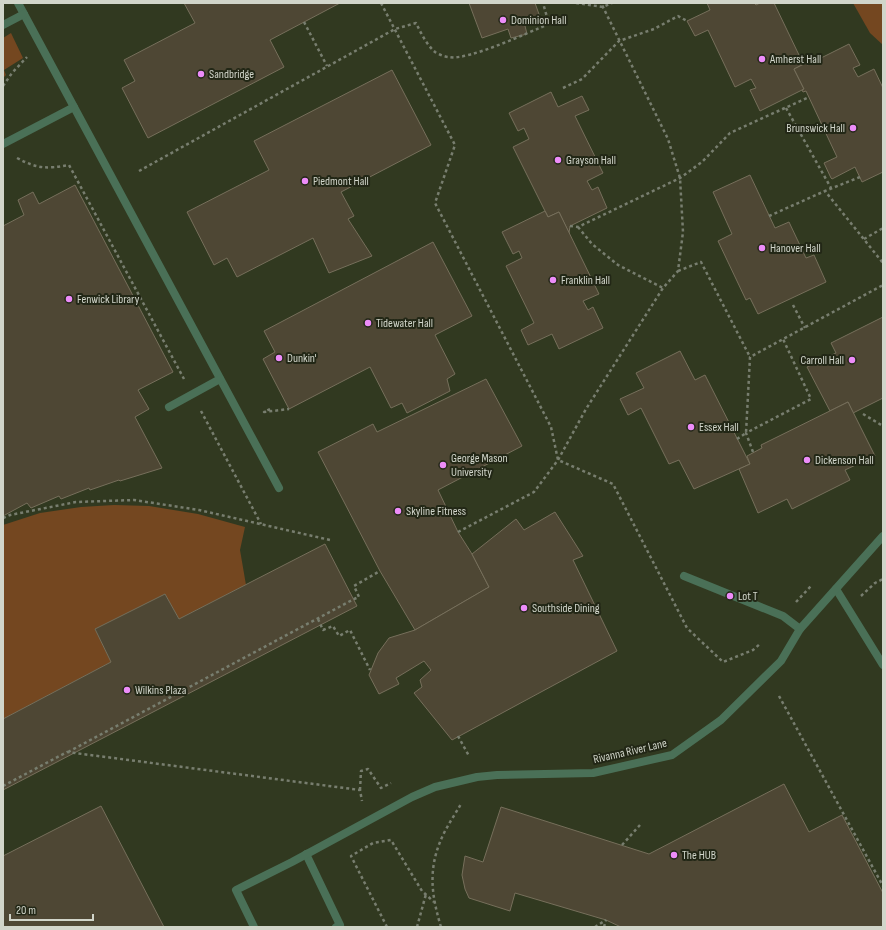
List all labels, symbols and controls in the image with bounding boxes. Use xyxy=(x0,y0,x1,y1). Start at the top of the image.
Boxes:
place label: Dominion Hall xyxy=(511,13,566,28)
marker: Dominion Hall xyxy=(498,15,508,25)
place label: Amherst Hall xyxy=(769,52,821,67)
marker: Amherst Hall xyxy=(757,54,767,64)
place label: Sandbridge xyxy=(209,67,254,82)
marker: Sandbridge xyxy=(196,69,206,79)
place label: Brunswick Hall xyxy=(786,121,845,136)
marker: Brunswick Hall xyxy=(848,123,858,133)
place label: Grayson Hall xyxy=(566,153,616,168)
marker: Grayson Hall xyxy=(553,155,563,165)
place label: Piedmont Hall xyxy=(313,174,369,189)
marker: Piedmont Hall xyxy=(300,176,310,186)
place label: Hanover Hall xyxy=(770,241,821,256)
marker: Hanover Hall xyxy=(757,243,767,253)
place label: Franklin Hall xyxy=(561,273,610,288)
marker: Franklin Hall xyxy=(548,275,558,285)
place label: Fenwick Library xyxy=(77,292,140,307)
marker: Fenwick Library xyxy=(64,294,74,304)
place label: Tidewater Hall xyxy=(376,316,433,331)
marker: Tidewater Hall xyxy=(363,318,373,328)
place label: Dunkin' xyxy=(287,351,317,366)
marker: Dunkin' xyxy=(274,353,284,363)
place label: Carroll Hall xyxy=(801,353,844,368)
marker: Carroll Hall xyxy=(847,355,857,365)
place label: Essex Hall xyxy=(699,420,739,435)
marker: Essex Hall xyxy=(686,422,696,432)
place label: George Mason University xyxy=(451,451,508,480)
place label: Dickenson Hall xyxy=(815,453,874,468)
marker: Dickenson Hall xyxy=(802,455,812,465)
marker: George Mason University xyxy=(438,460,448,470)
place label: Skyline Fitness xyxy=(406,504,466,519)
marker: Skyline Fitness xyxy=(393,506,403,516)
place label: Lot T xyxy=(738,589,758,604)
marker: Lot T xyxy=(725,591,735,601)
place label: Southside Dining xyxy=(532,601,600,616)
marker: Southside Dining xyxy=(519,603,529,613)
place label: Wilkins Plaza xyxy=(135,683,187,698)
marker: Wilkins Plaza xyxy=(122,685,132,695)
street label: Rivanna River Lane xyxy=(592,736,669,767)
place label: The HUB xyxy=(682,848,716,863)
marker: The HUB xyxy=(669,850,679,860)
scale bar xyxy=(10,896,93,922)
text: 20 m xyxy=(16,903,36,918)

